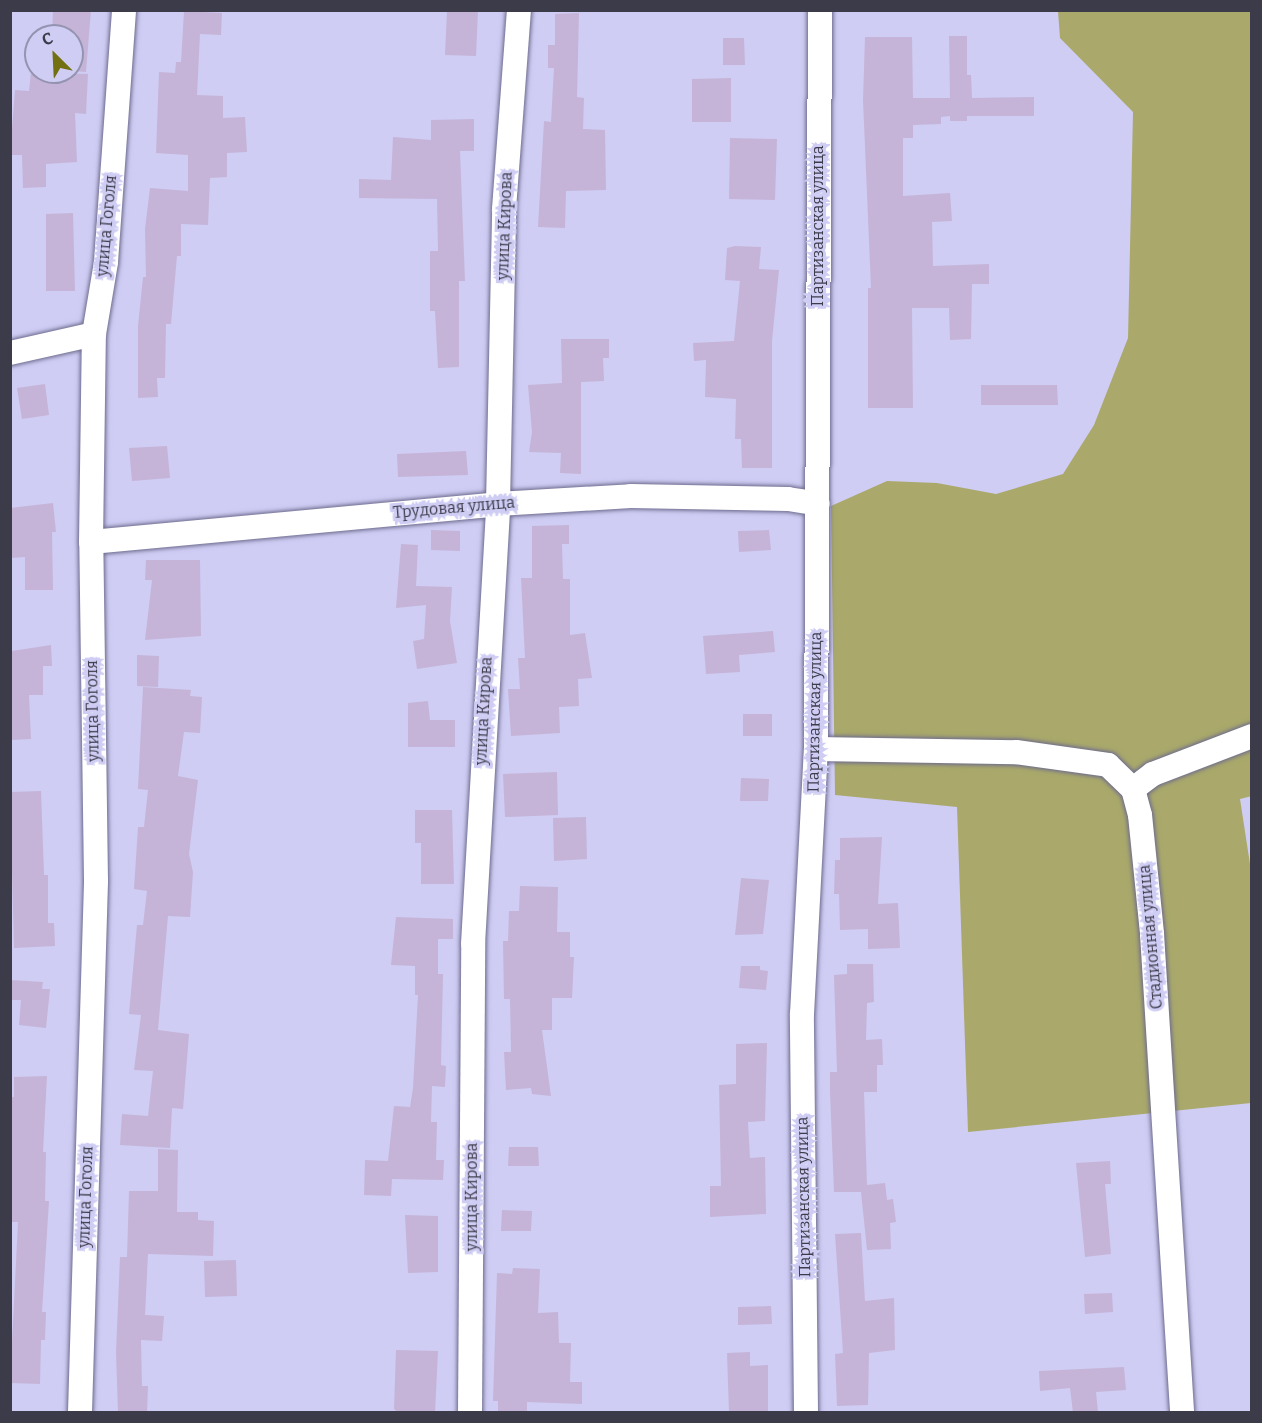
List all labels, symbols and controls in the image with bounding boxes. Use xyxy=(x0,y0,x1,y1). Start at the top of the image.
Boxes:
north arrow xyxy=(24,24,84,84)
text: С xyxy=(39,28,56,50)
street label: Партизанская улица xyxy=(808,146,828,306)
street label: улица Кирова xyxy=(494,171,516,281)
street label: улица Гоголя xyxy=(93,174,121,278)
street label: Трудовая улица xyxy=(392,493,516,523)
street label: Партизанская улица xyxy=(804,631,826,793)
street label: улица Кирова xyxy=(472,656,496,766)
street label: улица Гоголя xyxy=(83,660,103,762)
street label: Стадионная улица xyxy=(1135,864,1167,1010)
street label: Партизанская улица xyxy=(793,1116,815,1278)
street label: улица Кирова xyxy=(462,1143,482,1251)
street label: улица Гоголя xyxy=(75,1146,97,1248)

